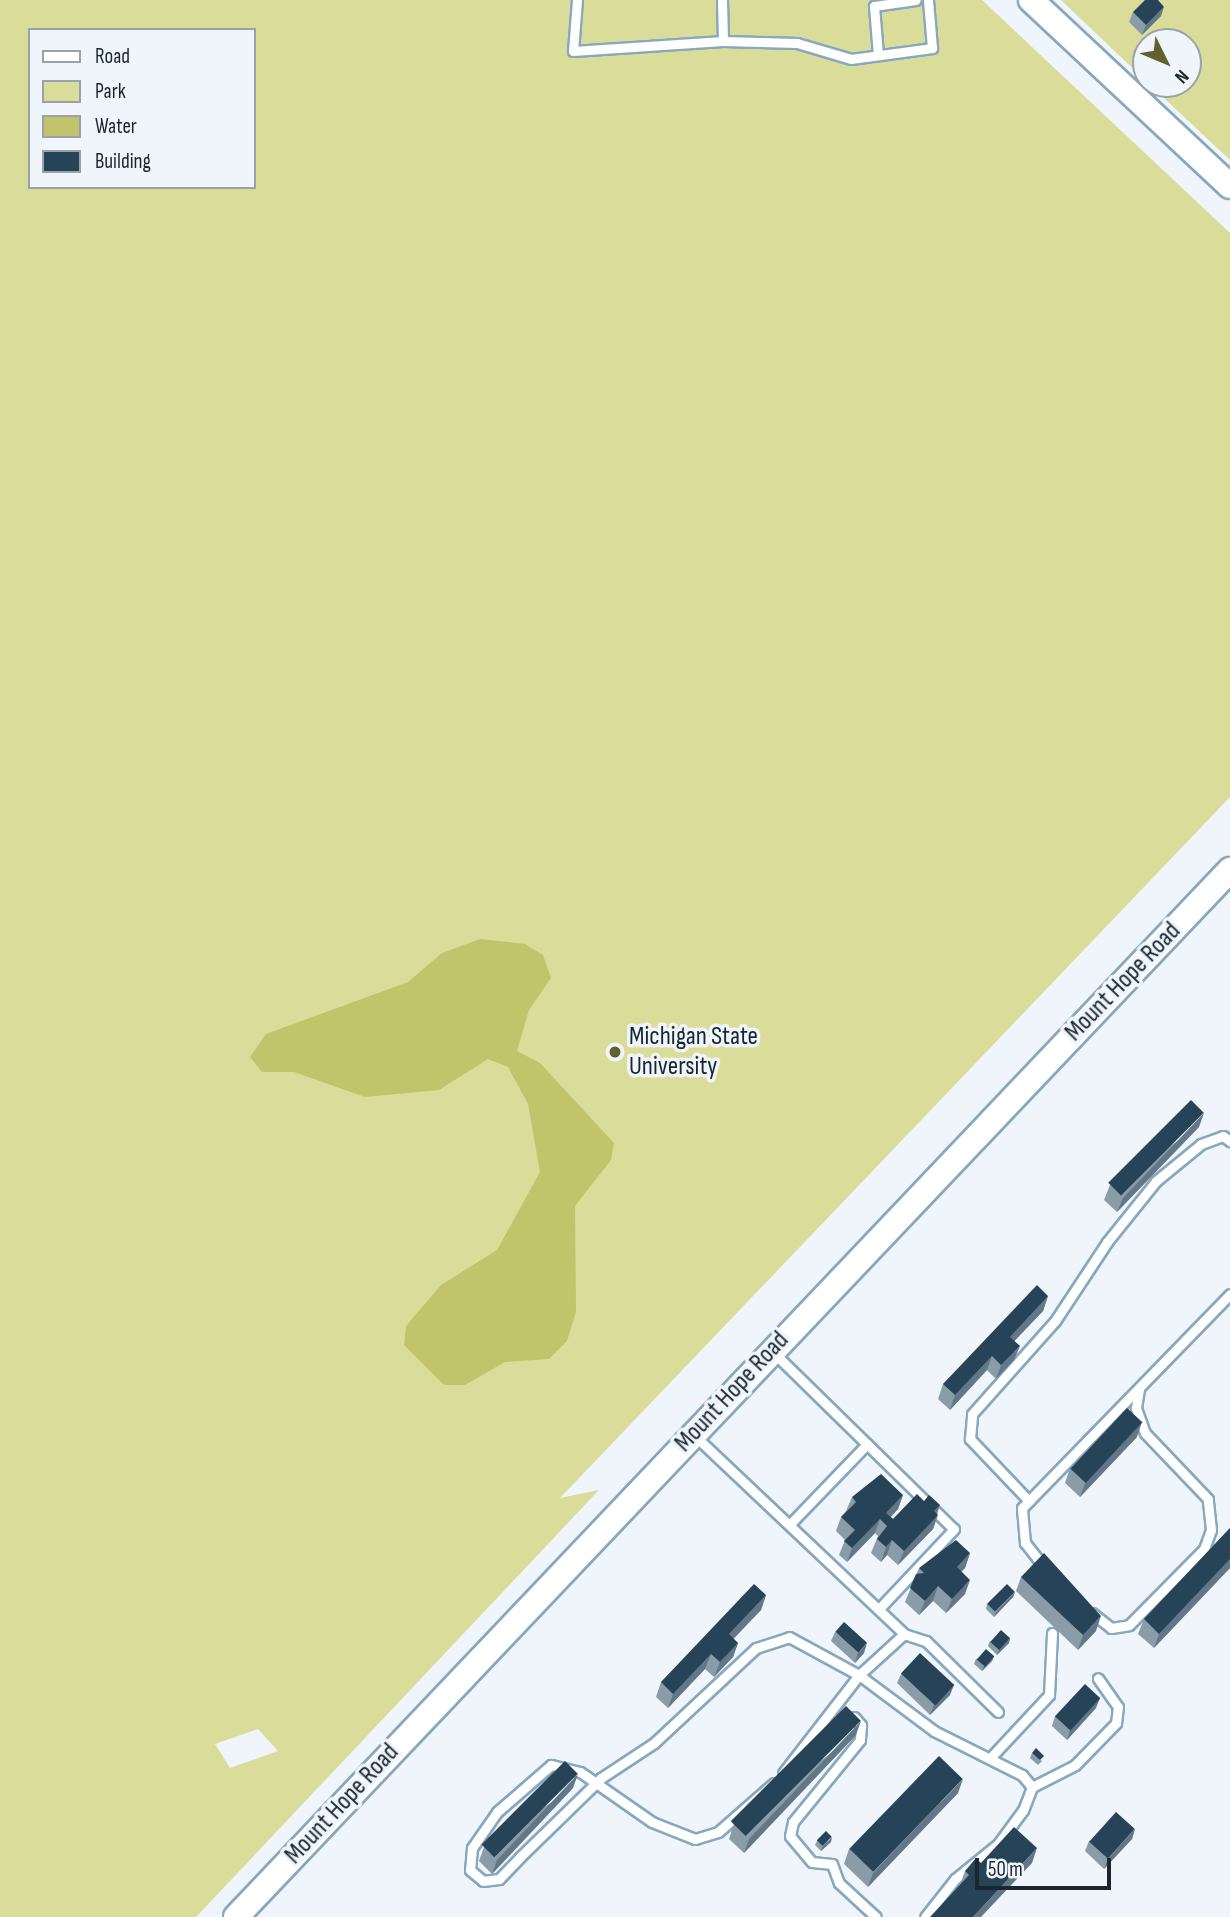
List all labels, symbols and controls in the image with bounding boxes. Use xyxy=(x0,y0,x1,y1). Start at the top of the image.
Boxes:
legend xyxy=(28,28,256,189)
north arrow xyxy=(1132,28,1202,98)
text: Road xyxy=(95,44,130,69)
text: N xyxy=(1169,65,1193,88)
text: Park xyxy=(95,79,126,104)
text: Water xyxy=(95,114,137,139)
text: Building xyxy=(95,149,151,174)
street label: Mount Hope Road xyxy=(1059,916,1187,1048)
place label: Michigan State University xyxy=(629,1021,758,1082)
marker: Michigan State University xyxy=(607,1044,623,1060)
street label: Mount Hope Road xyxy=(668,1325,796,1459)
street label: Mount Hope Road xyxy=(278,1737,406,1871)
scale bar xyxy=(978,1843,1114,1887)
text: 50 m xyxy=(988,1857,1023,1882)

